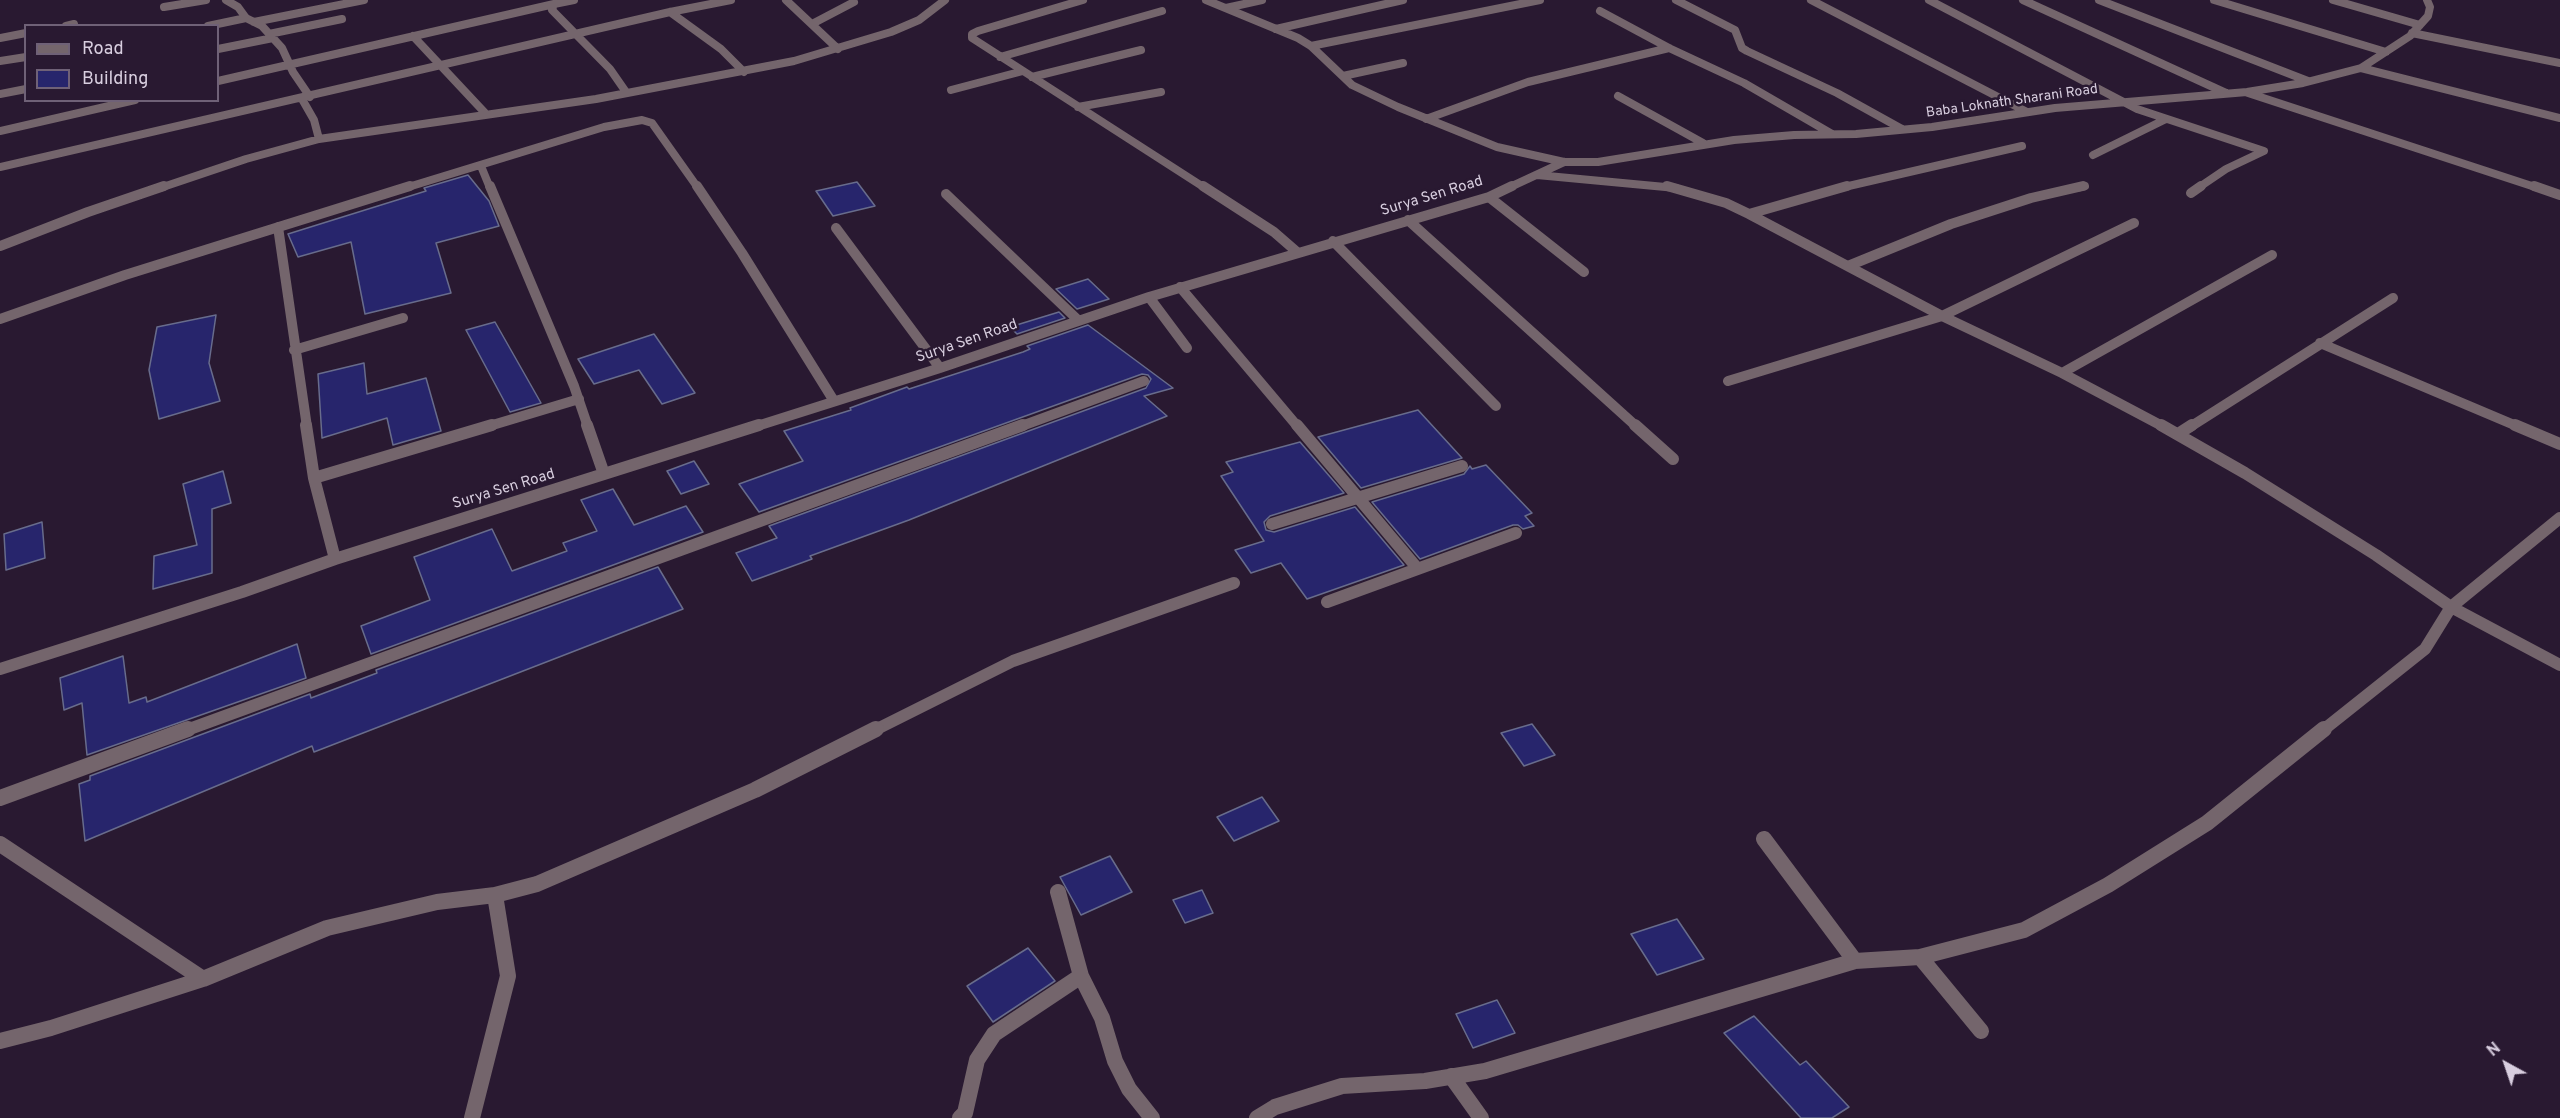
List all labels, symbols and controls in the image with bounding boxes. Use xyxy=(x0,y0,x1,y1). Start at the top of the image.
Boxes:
legend xyxy=(24,24,219,102)
text: Road xyxy=(82,38,124,61)
text: Building xyxy=(82,68,148,91)
street label: Baba Loknath Sharani Road xyxy=(1925,82,2099,122)
street label: Surya Sen Road xyxy=(1379,173,1485,221)
street label: Surya Sen Road xyxy=(914,316,1020,368)
street label: Surya Sen Road xyxy=(451,466,557,514)
north arrow xyxy=(2476,1034,2536,1094)
text: N xyxy=(2484,1039,2505,1062)

